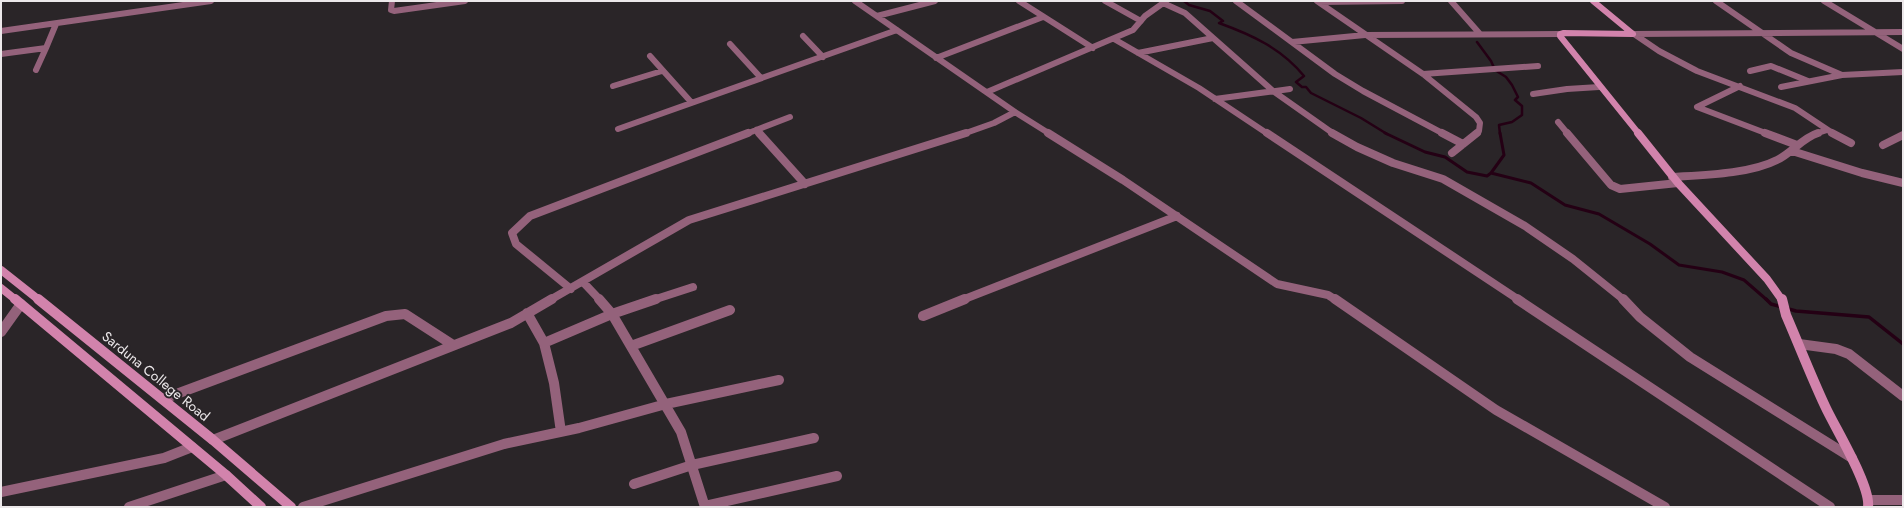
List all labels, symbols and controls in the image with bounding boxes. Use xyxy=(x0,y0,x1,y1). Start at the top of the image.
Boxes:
street label: Sarduna College Road xyxy=(98,326,214,426)

